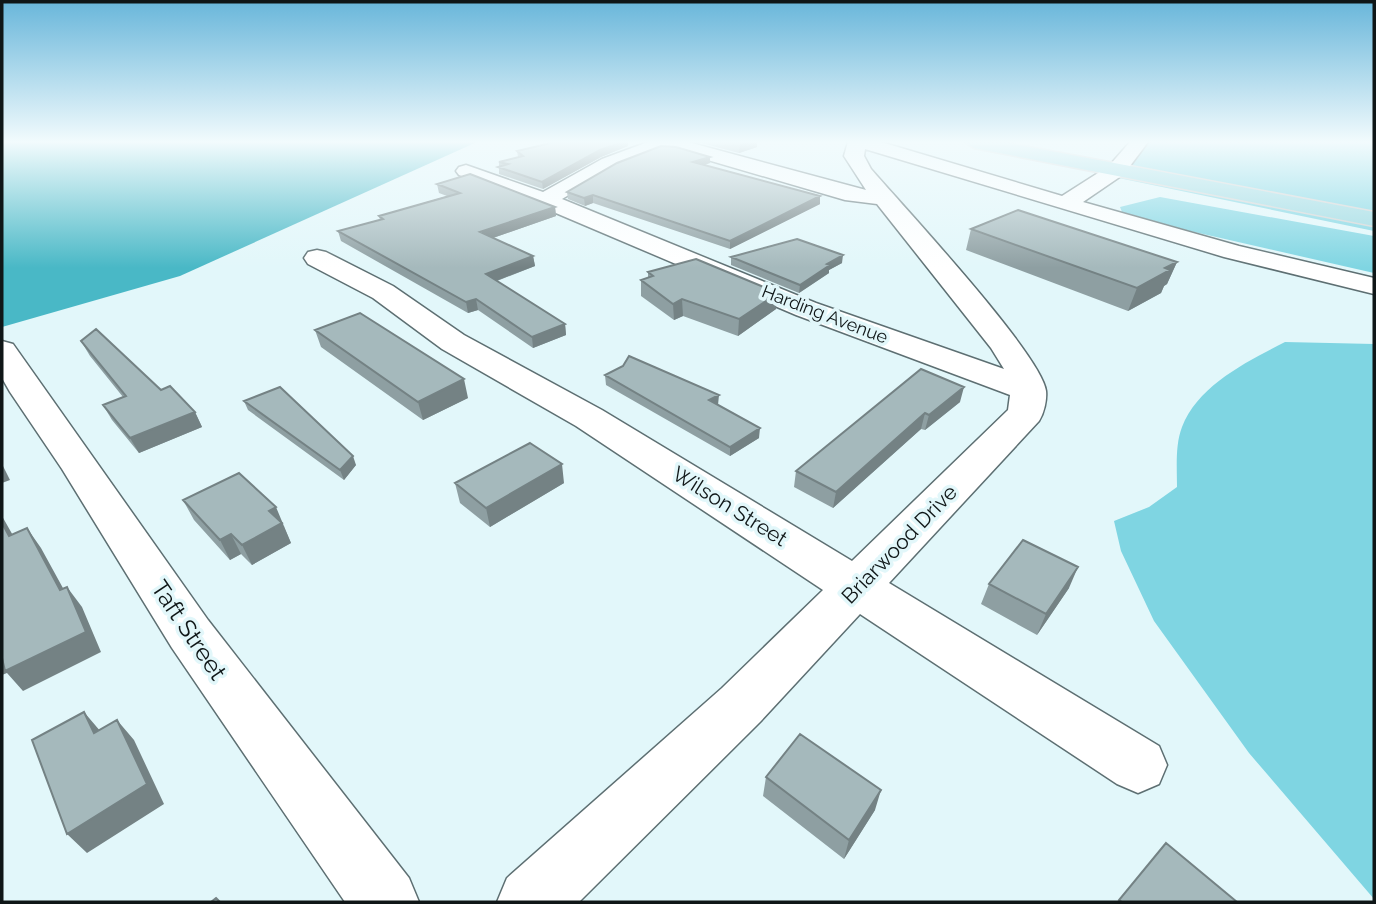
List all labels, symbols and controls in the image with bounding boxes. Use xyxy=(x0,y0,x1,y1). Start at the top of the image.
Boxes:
street label: Harding Avenue xyxy=(759,280,891,348)
street label: Wilson Street xyxy=(668,461,792,551)
street label: Briarwood Drive xyxy=(836,480,962,608)
street label: Taft Street xyxy=(145,575,233,685)

